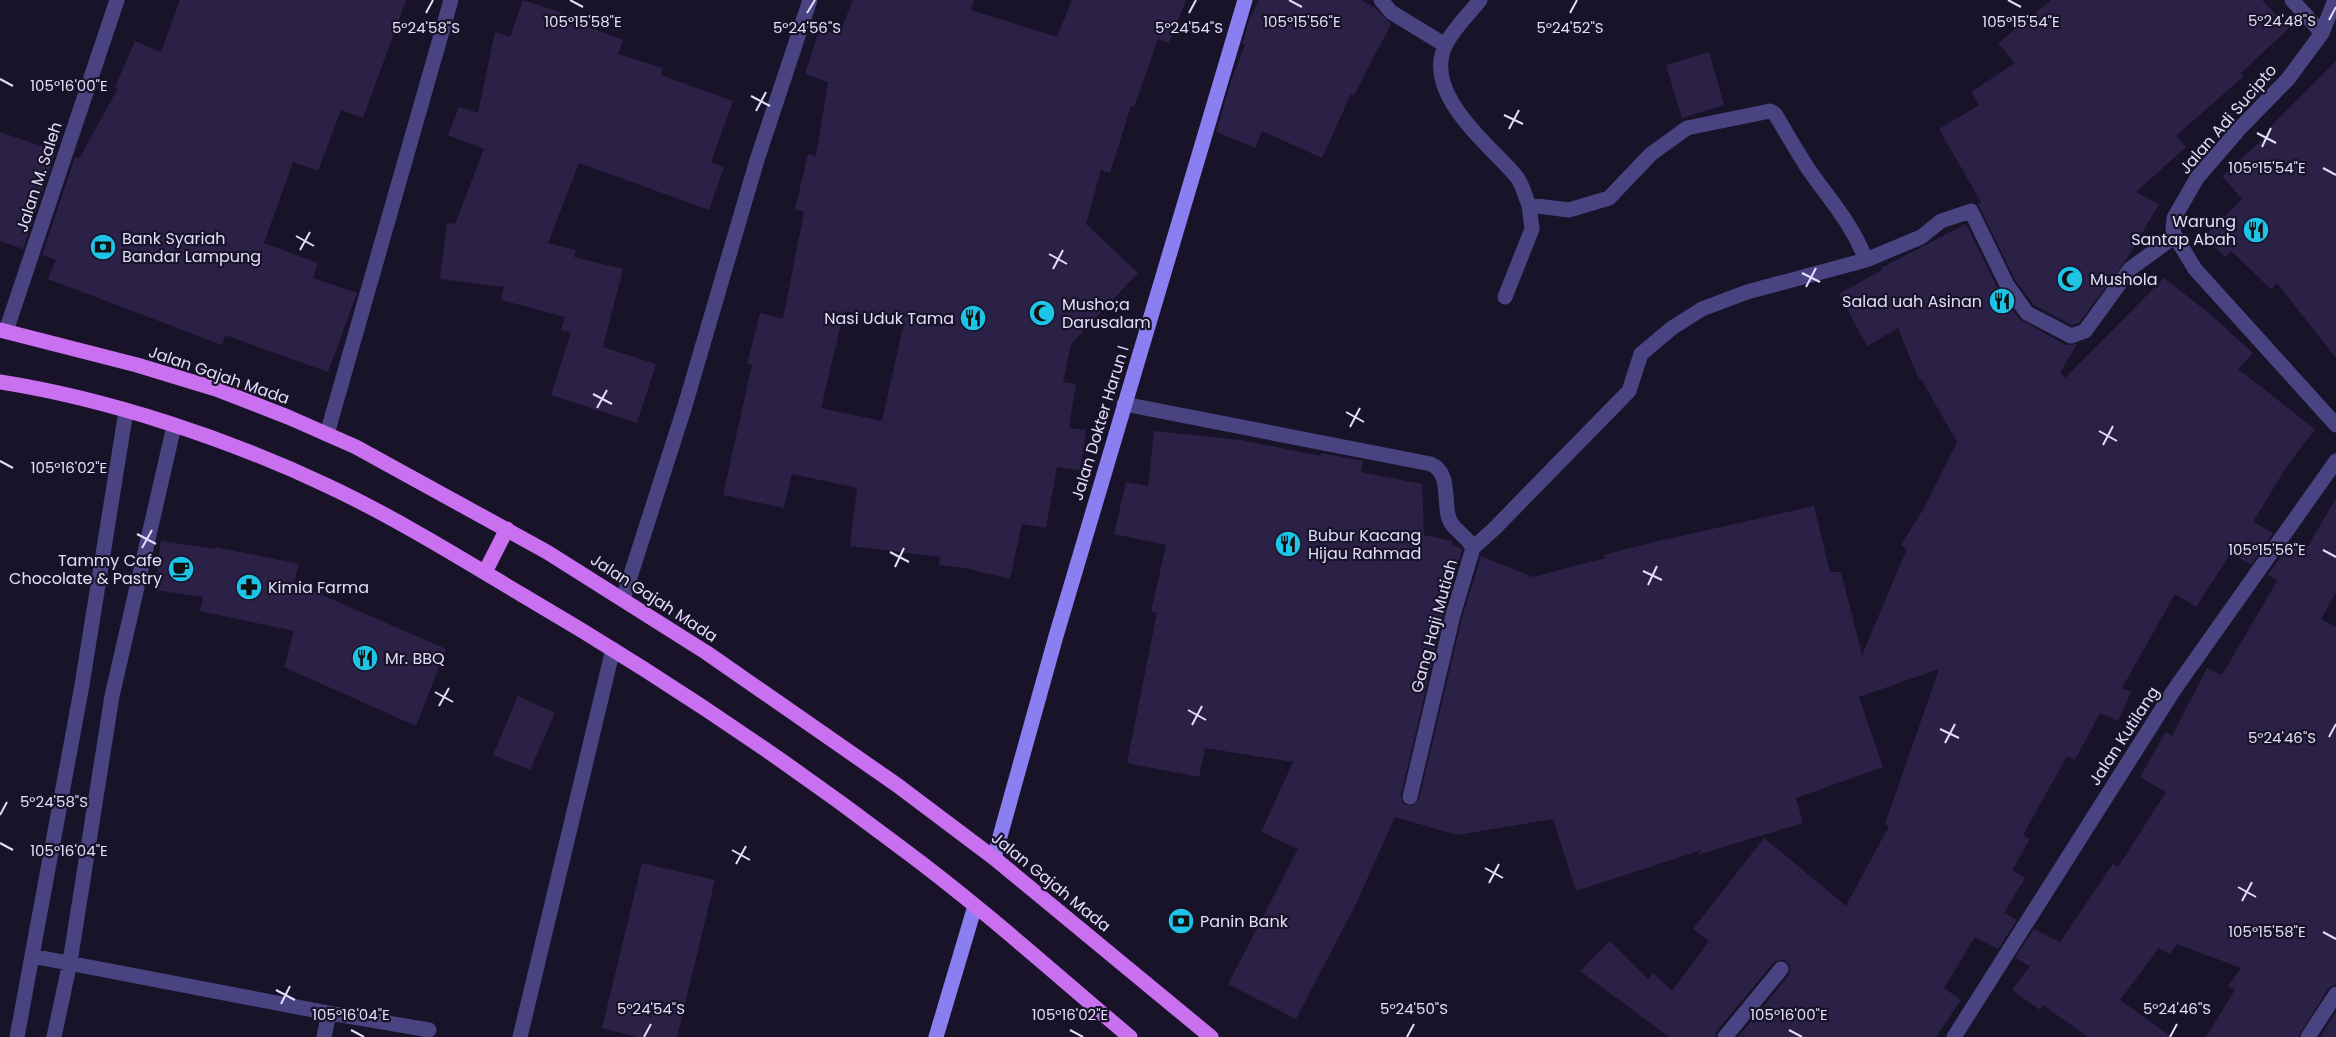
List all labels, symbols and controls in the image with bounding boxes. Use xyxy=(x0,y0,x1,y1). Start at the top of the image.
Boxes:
text: 5°24'48"S xyxy=(2248,10,2316,31)
text: 105°15'58"E xyxy=(544,11,622,32)
text: 105°15'56"E xyxy=(1263,11,1341,32)
text: 105°15'54"E xyxy=(1982,11,2060,32)
text: 5°24'58"S xyxy=(392,17,460,38)
text: 5°24'56"S xyxy=(773,17,841,38)
text: 5°24'54"S xyxy=(1155,17,1223,38)
text: 5°24'52"S xyxy=(1536,17,1604,38)
street label: Jalan Adi Sucipto xyxy=(2174,59,2282,179)
text: 105°16'00"E xyxy=(30,75,108,96)
street label: Jalan M. Saleh xyxy=(10,119,68,235)
text: 105°15'54"E xyxy=(2228,157,2306,178)
place label: Warung Santap Abah xyxy=(2131,210,2236,251)
restaurant icon: Warung Santap Abah xyxy=(2241,215,2271,245)
place label: Bank Syariah Bandar Lampung xyxy=(122,227,261,268)
bank icon: Bank Syariah Bandar Lampung xyxy=(88,232,118,262)
mosque icon: Mushola xyxy=(2055,264,2085,294)
place label: Mushola xyxy=(2090,268,2158,291)
restaurant icon: Salad uah Asinan xyxy=(1987,286,2017,316)
place label: Salad uah Asinan xyxy=(1842,290,1982,313)
place label: Musho;a Darusalam xyxy=(1062,293,1151,334)
mosque icon: Musho;a Darusalam xyxy=(1027,298,1057,328)
restaurant icon: Nasi Uduk Tama xyxy=(958,303,988,333)
place label: Nasi Uduk Tama xyxy=(824,307,954,330)
street label: Jalan Gajah Mada xyxy=(146,340,292,410)
street label: Jalan Dokter Harun I xyxy=(1065,343,1135,503)
text: 105°16'02"E xyxy=(31,457,107,478)
place label: Bubur Kacang Hijau Rahmad xyxy=(1308,524,1421,565)
restaurant icon: Bubur Kacang Hijau Rahmad xyxy=(1273,529,1303,559)
text: 105°15'56"E xyxy=(2228,539,2306,560)
street label: Jalan Gajah Mada xyxy=(586,548,722,648)
place label: Tammy Cafe Chocolate & Pastry xyxy=(9,549,162,590)
cafe icon: Tammy Cafe Chocolate & Pastry xyxy=(166,554,196,584)
street label: Gang Haji Mutiah xyxy=(1405,557,1463,695)
pharmacy icon: Kimia Farma xyxy=(234,572,264,602)
place label: Kimia Farma xyxy=(268,576,369,599)
restaurant icon: Mr. BBQ xyxy=(350,643,380,673)
place label: Mr. BBQ xyxy=(385,647,445,670)
street label: Jalan Kutilang xyxy=(2083,682,2165,790)
text: 5°24'46"S xyxy=(2248,727,2316,748)
text: 5°24'58"S xyxy=(20,791,88,812)
street label: Jalan Gajah Mada xyxy=(987,827,1115,937)
text: 105°16'04"E xyxy=(30,840,108,861)
bank icon: Panin Bank xyxy=(1166,906,1196,936)
place label: Panin Bank xyxy=(1200,910,1289,933)
text: 105°15'58"E xyxy=(2228,921,2306,942)
text: 5°24'54"S xyxy=(617,998,685,1019)
text: 5°24'50"S xyxy=(1380,998,1448,1019)
text: 5°24'46"S xyxy=(2143,998,2211,1019)
text: 105°16'04"E xyxy=(312,1004,390,1025)
text: 105°16'02"E xyxy=(1032,1004,1108,1025)
text: 105°16'00"E xyxy=(1750,1004,1828,1025)

